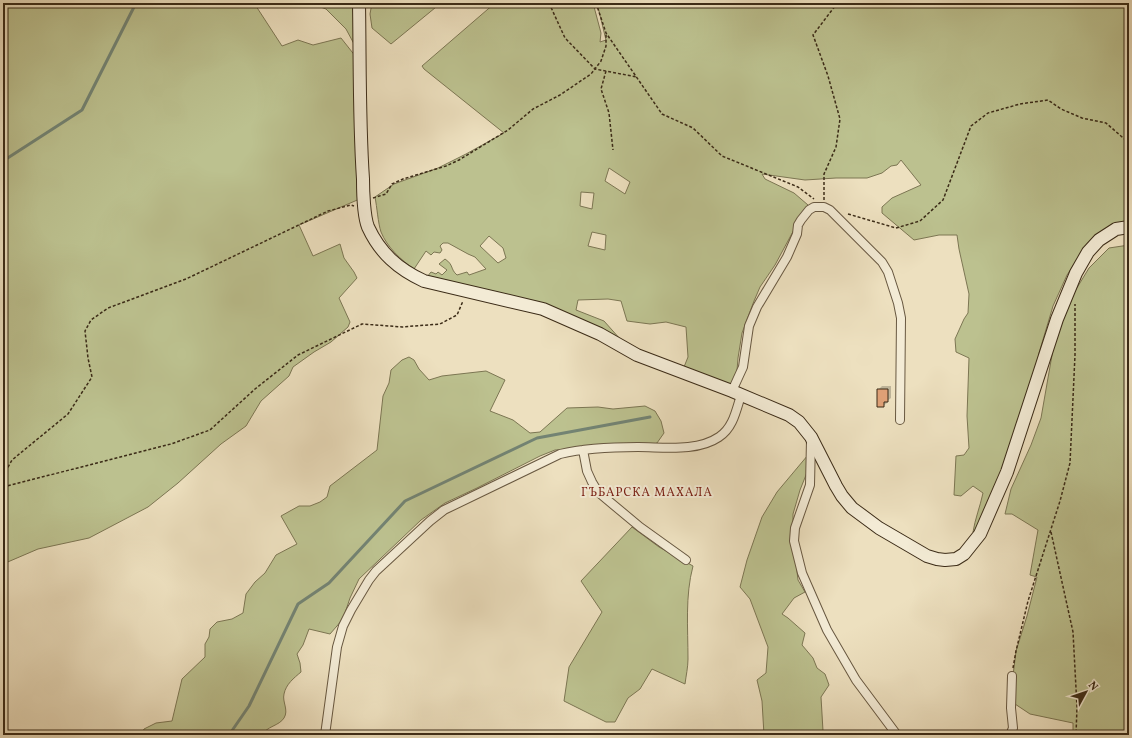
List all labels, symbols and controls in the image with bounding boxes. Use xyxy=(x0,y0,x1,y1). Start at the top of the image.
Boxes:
district label: ГЪБАРСКА МАХАЛА xyxy=(581,485,713,501)
north arrow xyxy=(1066,672,1106,712)
text: N xyxy=(1084,679,1101,694)

